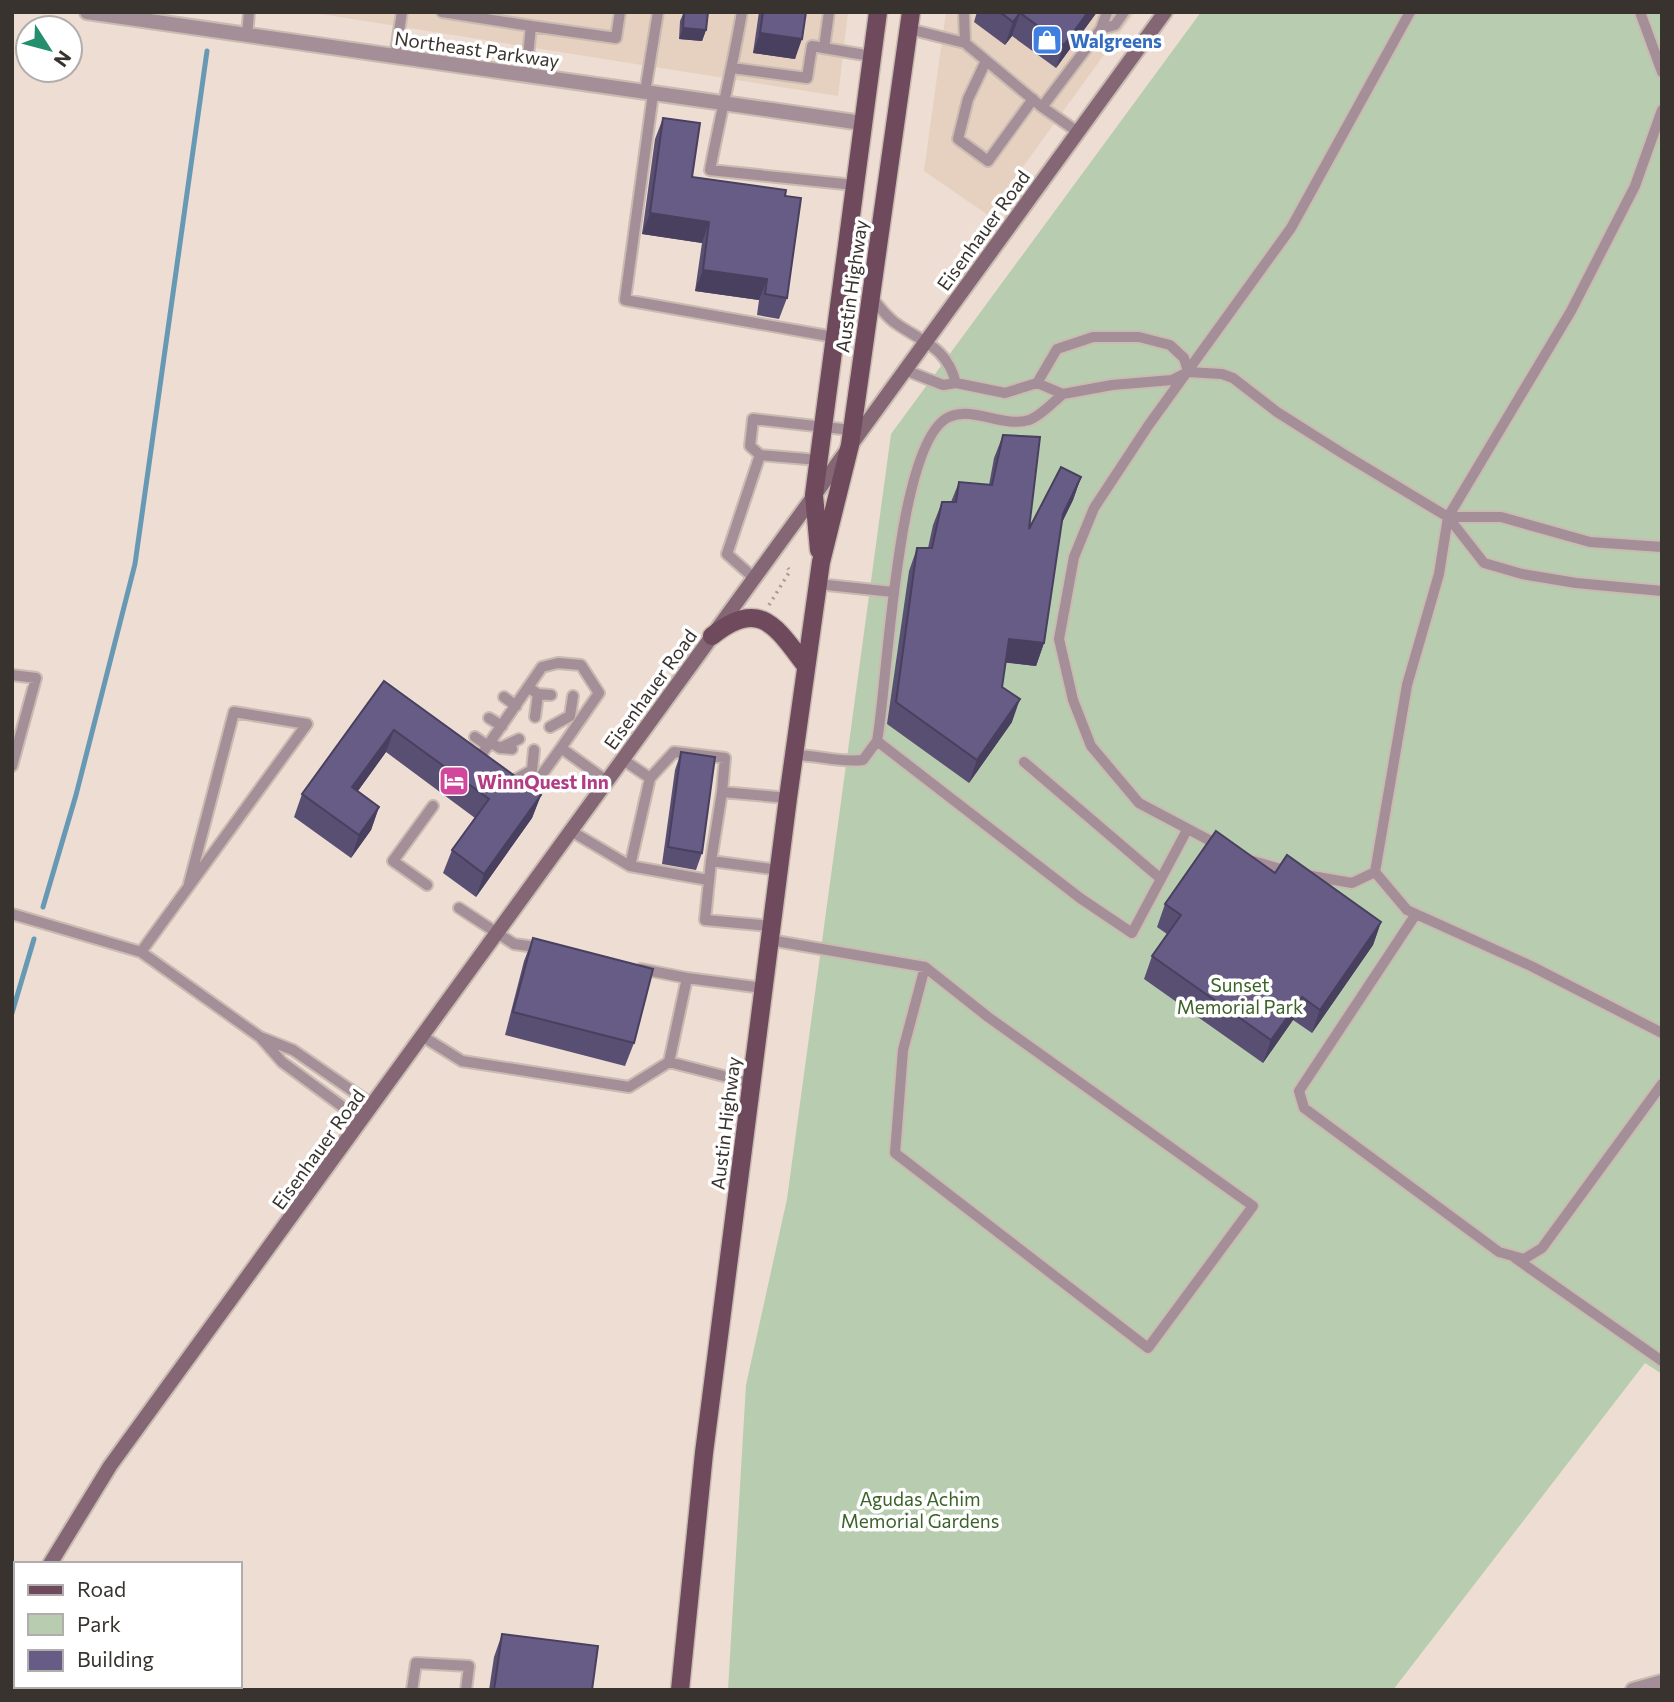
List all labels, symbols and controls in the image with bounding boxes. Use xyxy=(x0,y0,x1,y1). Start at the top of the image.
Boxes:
north arrow xyxy=(14,14,84,84)
shop icon: Walgreens xyxy=(1030,23,1064,57)
street label: Northeast Parkway xyxy=(393,26,561,72)
place label: Walgreens xyxy=(1070,29,1162,52)
text: N xyxy=(50,47,77,72)
street label: Eisenhauer Road xyxy=(932,165,1034,295)
street label: Austin Highway xyxy=(830,218,872,354)
street label: Eisenhauer Road xyxy=(599,624,701,754)
hotel icon: WinnQuest Inn xyxy=(437,764,471,798)
place label: WinnQuest Inn xyxy=(477,770,609,793)
park label: Sunset Memorial Park xyxy=(1177,973,1303,1018)
street label: Austin Highway xyxy=(705,1055,745,1191)
street label: Eisenhauer Road xyxy=(267,1084,369,1214)
park label: Agudas Achim Memorial Gardens xyxy=(841,1487,999,1532)
legend xyxy=(14,1562,242,1688)
text: Road xyxy=(77,1576,126,1601)
text: Park xyxy=(77,1611,121,1636)
text: Building xyxy=(77,1646,154,1671)

